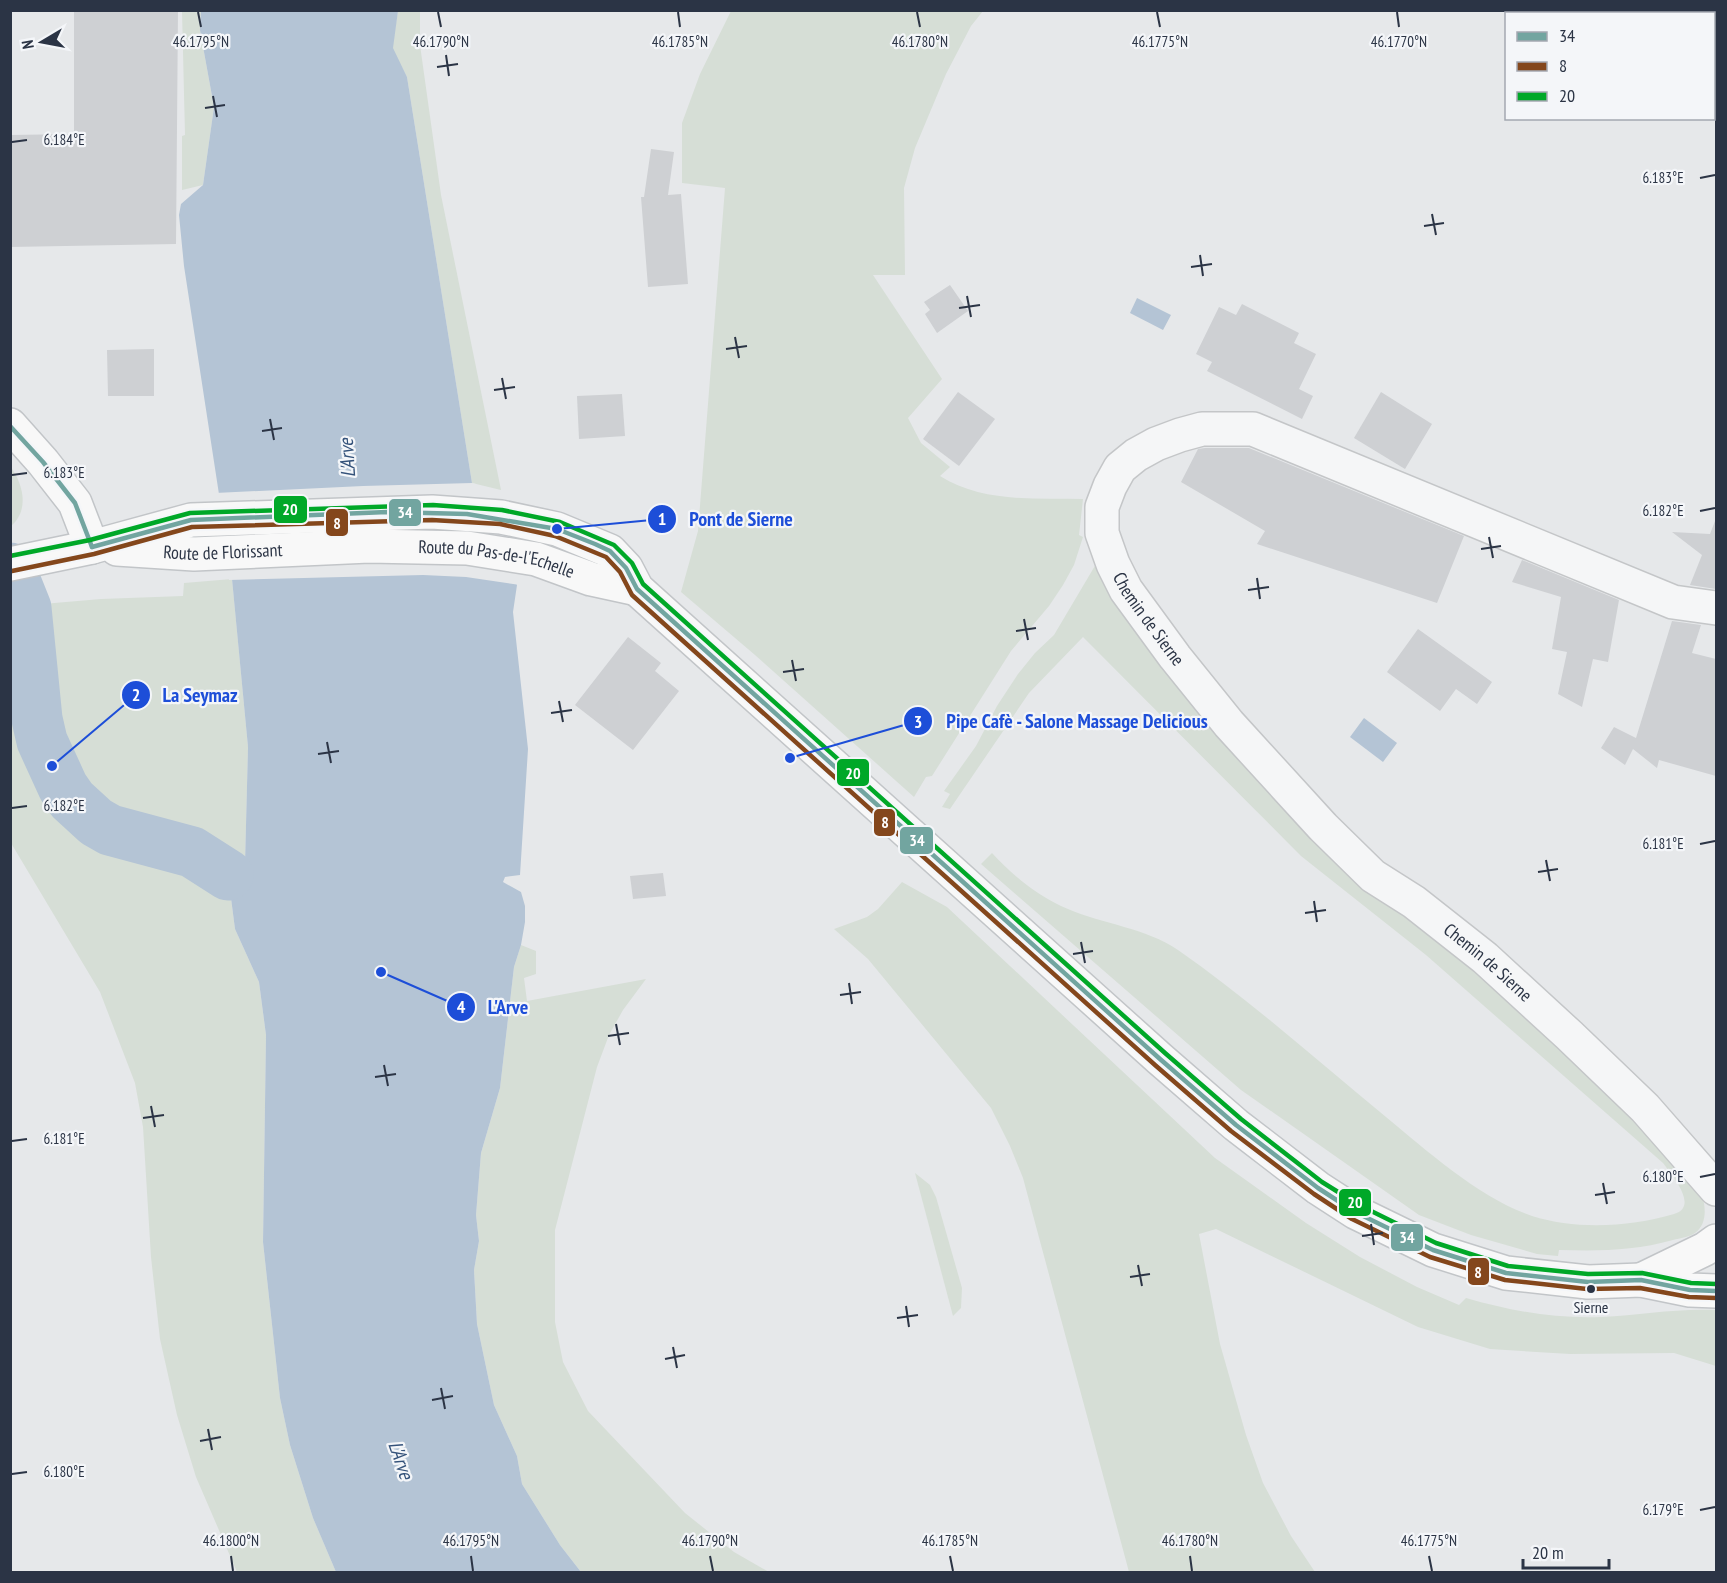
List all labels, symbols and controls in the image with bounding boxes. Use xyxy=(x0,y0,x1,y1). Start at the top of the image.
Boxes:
north arrow xyxy=(12,12,72,72)
legend xyxy=(1505,12,1715,120)
text: 34 xyxy=(1559,24,1575,47)
text: 46.1795°N xyxy=(173,32,229,51)
text: 46.1790°N xyxy=(413,32,469,51)
text: 46.1785°N xyxy=(652,32,708,51)
text: 46.1780°N xyxy=(892,32,948,51)
text: 46.1775°N xyxy=(1132,32,1188,51)
text: 46.1770°N xyxy=(1371,32,1427,51)
text: N xyxy=(17,39,38,51)
text: 8 xyxy=(1559,54,1567,77)
text: 20 xyxy=(1559,84,1575,107)
text: 6.184°E xyxy=(43,130,85,149)
text: 6.183°E xyxy=(1642,168,1684,187)
water label: L'Arve xyxy=(333,436,361,478)
text: 6.183°E xyxy=(43,463,85,482)
line badge: 20 xyxy=(273,495,308,524)
line badge: 34 xyxy=(388,498,422,527)
text: 20 xyxy=(282,499,298,519)
callout: Pont de Sierne xyxy=(647,500,805,538)
text: 6.182°E xyxy=(1642,501,1684,520)
text: 34 xyxy=(397,502,413,522)
text: Pont de Sierne xyxy=(689,506,793,532)
text: 1 xyxy=(658,507,666,530)
line badge: 8 xyxy=(325,508,349,537)
text: 8 xyxy=(333,513,341,533)
street label: Route du Pas-de-l'Echelle xyxy=(418,535,578,583)
street label: Route de Florissant xyxy=(163,538,283,565)
street label: Chemin de Sierne xyxy=(1108,568,1189,670)
callout: La Seymaz xyxy=(121,676,250,714)
text: La Seymaz xyxy=(162,682,238,708)
text: 2 xyxy=(132,683,140,706)
callout: Pipe Cafè - Salone Massage Delicious xyxy=(903,702,1221,740)
text: Pipe Cafè - Salone Massage Delicious xyxy=(946,708,1208,734)
text: 3 xyxy=(914,710,922,733)
line badge: 20 xyxy=(836,758,870,787)
text: 20 xyxy=(845,763,861,783)
text: 6.182°E xyxy=(43,796,85,815)
line badge: 8 xyxy=(873,808,896,837)
text: 8 xyxy=(881,812,889,832)
line badge: 34 xyxy=(899,826,934,855)
text: 34 xyxy=(909,830,925,850)
text: 6.181°E xyxy=(1642,834,1684,853)
street label: Chemin de Sierne xyxy=(1439,918,1537,1006)
callout: L'Arve xyxy=(446,988,540,1026)
text: L'Arve xyxy=(488,994,528,1020)
text: 4 xyxy=(457,995,466,1018)
text: 6.181°E xyxy=(43,1129,85,1148)
text: 6.180°E xyxy=(1642,1167,1684,1186)
line badge: 20 xyxy=(1338,1188,1372,1217)
text: 20 xyxy=(1347,1192,1363,1212)
line badge: 34 xyxy=(1390,1223,1424,1252)
text: 34 xyxy=(1399,1227,1415,1247)
line badge: 8 xyxy=(1467,1257,1490,1286)
text: 8 xyxy=(1474,1262,1482,1282)
marker: Sierne xyxy=(1585,1283,1597,1295)
place label: Sierne xyxy=(1574,1297,1608,1317)
water label: L'Arve xyxy=(382,1437,420,1484)
text: 6.180°E xyxy=(43,1462,85,1481)
text: 6.179°E xyxy=(1642,1500,1684,1519)
text: 46.1800°N xyxy=(203,1531,259,1550)
text: 46.1795°N xyxy=(443,1531,499,1550)
text: 46.1790°N xyxy=(682,1531,738,1550)
text: 46.1785°N xyxy=(922,1531,978,1550)
text: 46.1780°N xyxy=(1162,1531,1218,1550)
text: 46.1775°N xyxy=(1401,1531,1457,1550)
scale bar xyxy=(1523,1532,1608,1570)
text: 20 m xyxy=(1532,1541,1564,1564)

